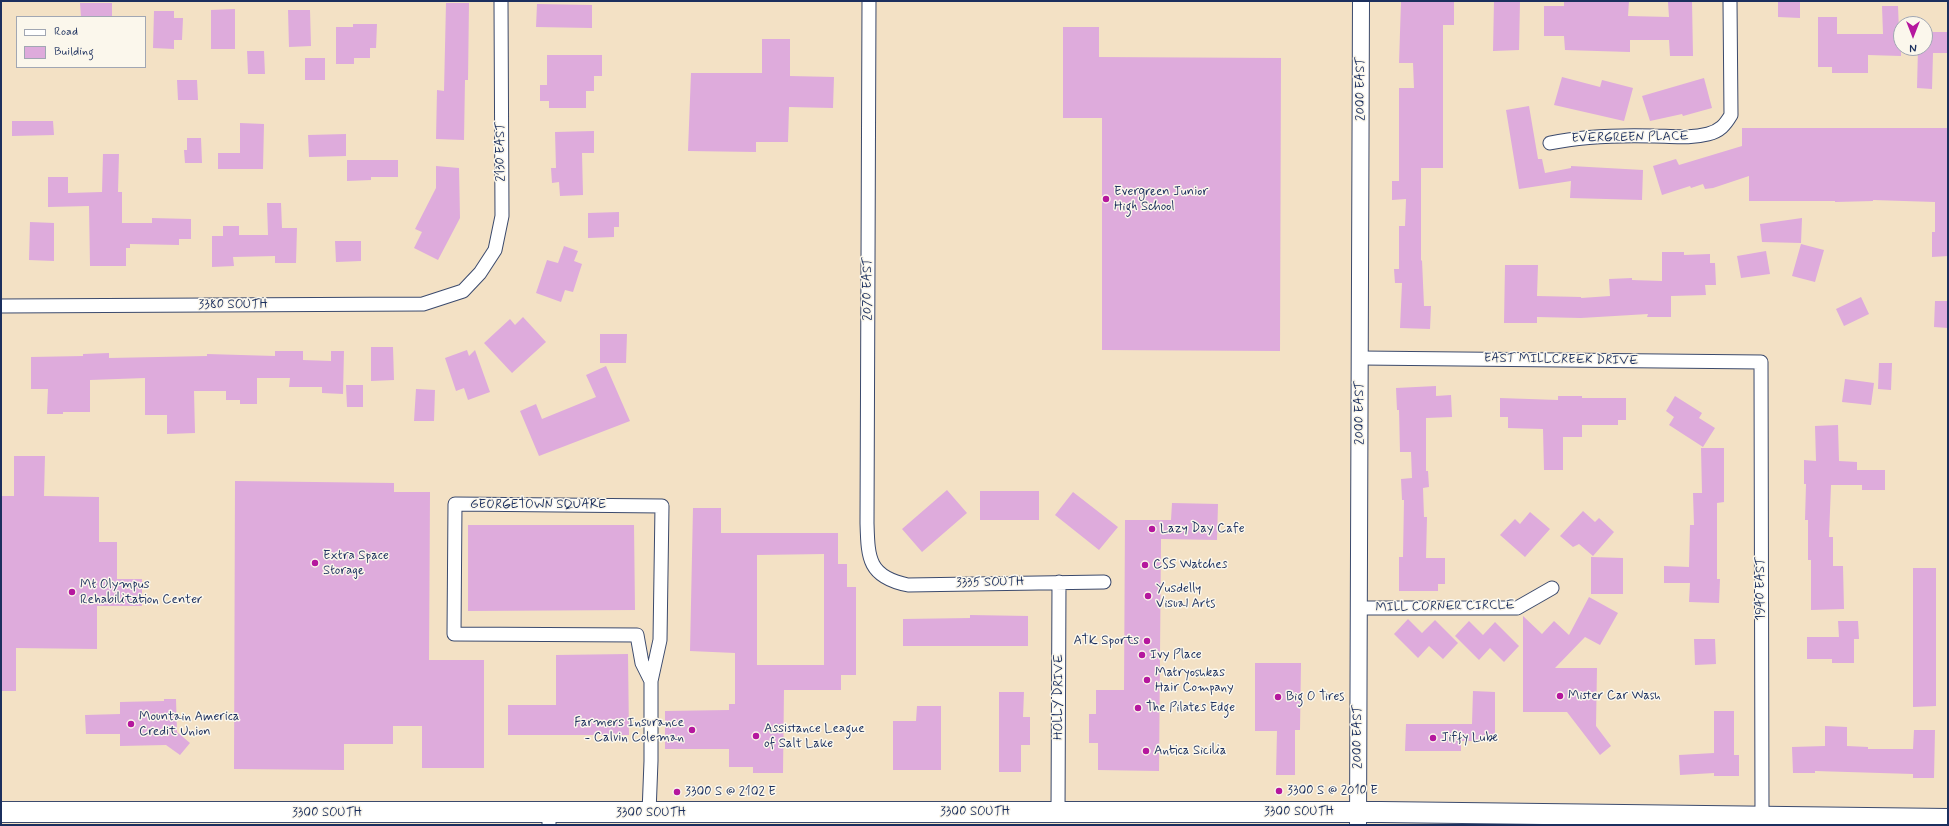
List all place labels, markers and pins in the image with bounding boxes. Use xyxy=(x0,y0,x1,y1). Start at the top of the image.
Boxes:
place label: Evergreen Junior High School xyxy=(1114,184,1208,215)
marker: Evergreen Junior High School xyxy=(1101,194,1111,204)
place label: Lazy Day Cafe xyxy=(1160,521,1245,537)
marker: Lazy Day Cafe xyxy=(1147,524,1157,534)
place label: Extra Space Storage xyxy=(323,548,389,579)
place label: CSS Watches xyxy=(1153,557,1227,573)
marker: Extra Space Storage xyxy=(310,558,320,568)
marker: CSS Watches xyxy=(1140,560,1150,570)
place label: Mt Olympus Rehabilitation Center xyxy=(80,577,203,608)
place label: Yusdelly Visual Arts xyxy=(1156,581,1215,612)
marker: Mt Olympus Rehabilitation Center xyxy=(67,587,77,597)
marker: Yusdelly Visual Arts xyxy=(1143,591,1153,601)
place label: ATK Sports xyxy=(1074,633,1139,649)
marker: ATK Sports xyxy=(1142,636,1152,646)
place label: Ivy Place xyxy=(1150,647,1202,663)
marker: Ivy Place xyxy=(1137,650,1147,660)
place label: Matryoshkas Hair Company xyxy=(1155,665,1234,696)
marker: Matryoshkas Hair Company xyxy=(1142,675,1152,685)
place label: Mister Car Wash xyxy=(1568,688,1661,704)
place label: Big O Tires xyxy=(1286,689,1344,705)
marker: Mister Car Wash xyxy=(1555,691,1565,701)
marker: Big O Tires xyxy=(1273,692,1283,702)
place label: The Pilates Edge xyxy=(1146,700,1235,716)
marker: The Pilates Edge xyxy=(1133,703,1143,713)
place label: Mountain America Credit Union xyxy=(139,709,239,740)
place label: Farmers Insurance - Calvin Coleman xyxy=(574,715,684,746)
marker: Mountain America Credit Union xyxy=(126,719,136,729)
place label: Assistance League of Salt Lake xyxy=(764,721,865,752)
marker: Farmers Insurance - Calvin Coleman xyxy=(687,725,697,735)
place label: Jiffy Lube xyxy=(1441,730,1498,746)
marker: Assistance League of Salt Lake xyxy=(751,731,761,741)
marker: Jiffy Lube xyxy=(1428,733,1438,743)
place label: Antica Sicilia xyxy=(1154,743,1226,759)
marker: Antica Sicilia xyxy=(1141,746,1151,756)
place label: 3300 S @ 2010 E xyxy=(1287,783,1378,799)
place label: 3300 S @ 2102 E xyxy=(685,784,776,800)
marker: 3300 S @ 2010 E xyxy=(1274,786,1284,796)
marker: 3300 S @ 2102 E xyxy=(672,787,682,797)

